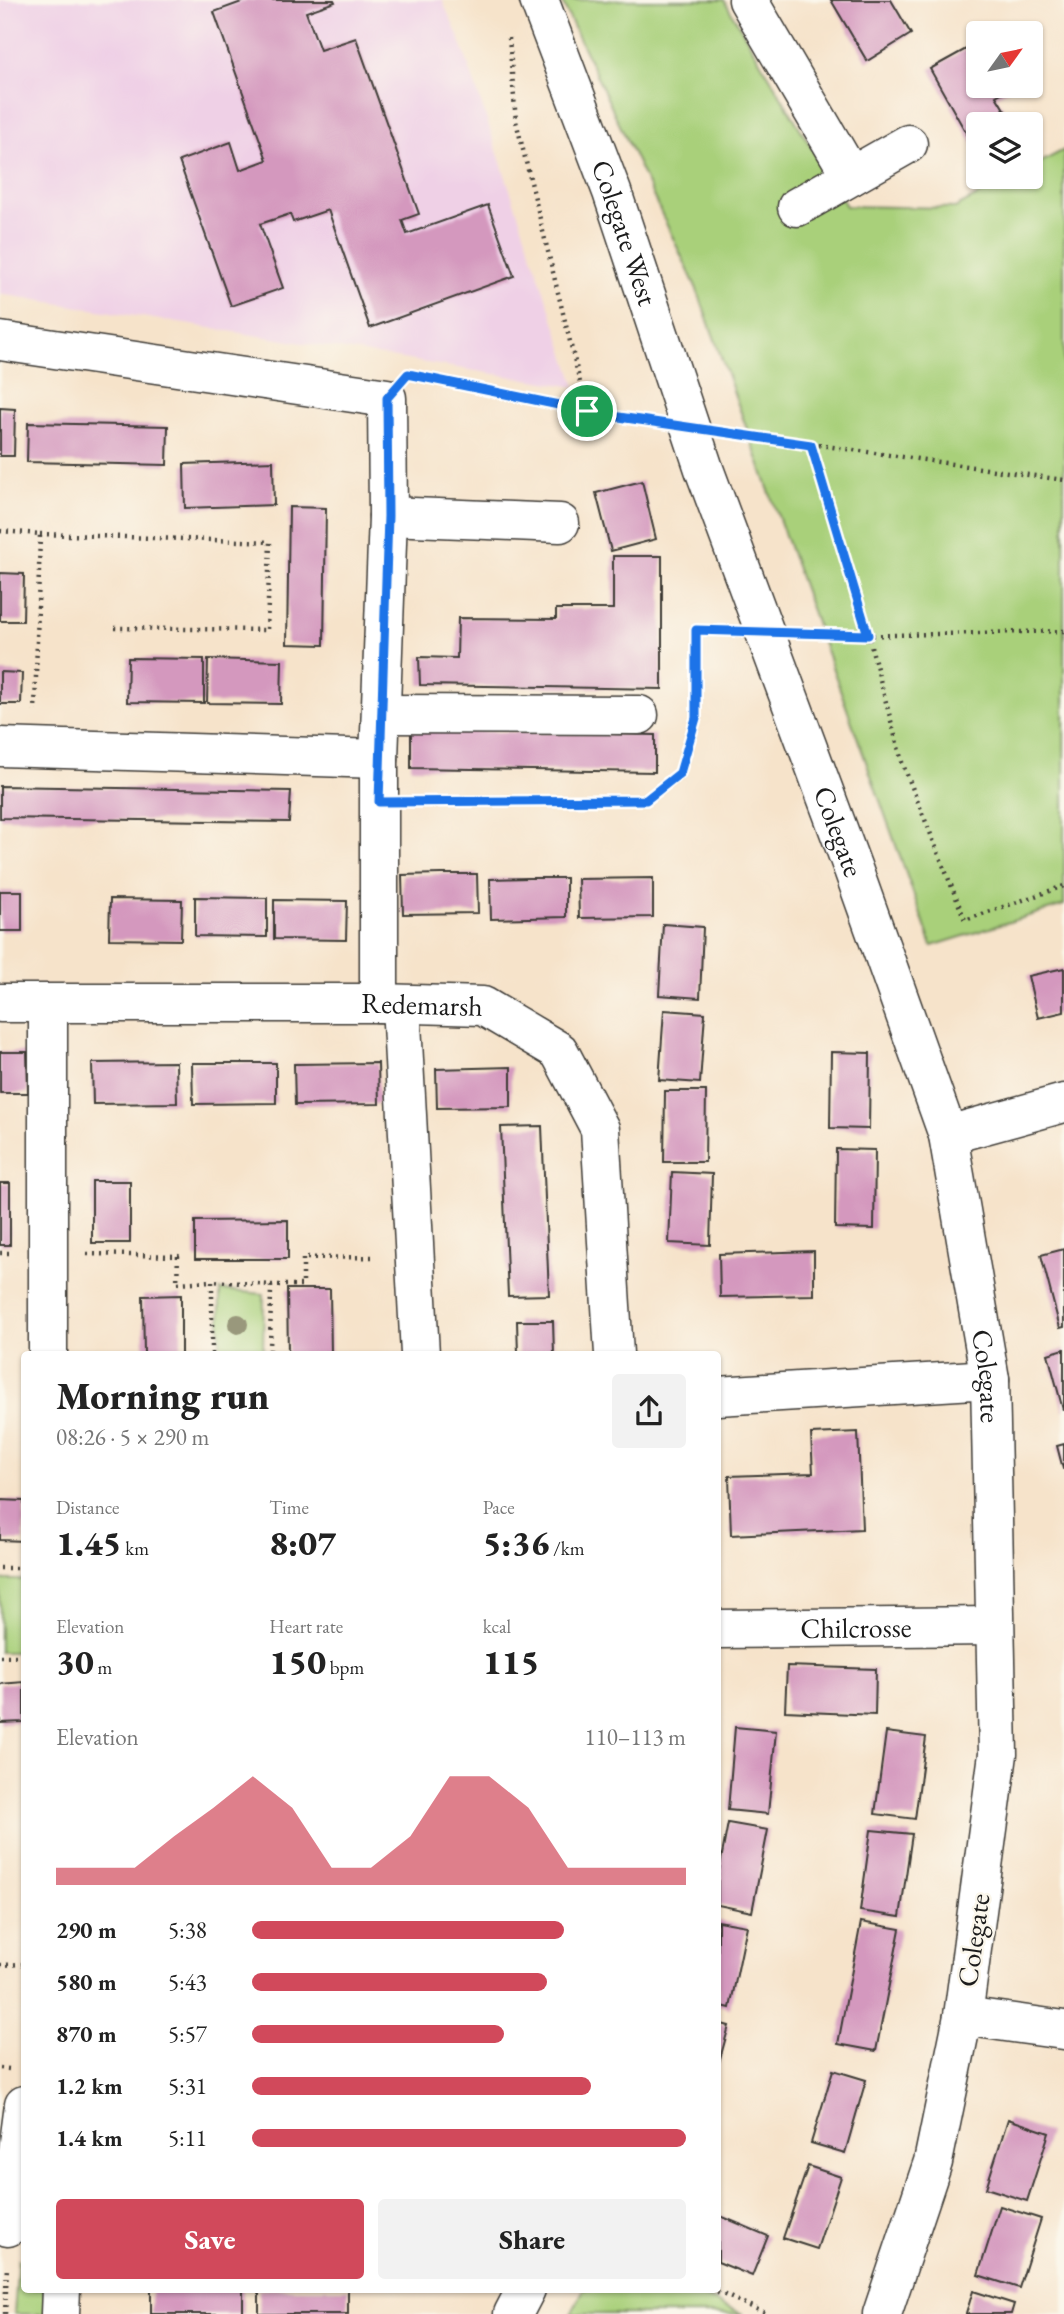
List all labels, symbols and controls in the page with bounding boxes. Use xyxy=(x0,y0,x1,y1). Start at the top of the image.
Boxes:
north arrow xyxy=(966,21,1043,98)
map controls xyxy=(966,21,1043,189)
button: layers xyxy=(966,112,1043,189)
street label: Colegate West xyxy=(583,155,666,310)
pin xyxy=(557,381,617,441)
icon: arrive xyxy=(568,392,606,430)
street label: Colegate xyxy=(806,781,872,882)
street label: Redemarsh xyxy=(361,985,483,1024)
street label: Colegate xyxy=(964,1326,1009,1423)
text: Morning run xyxy=(56,1371,269,1420)
button: share xyxy=(612,1374,686,1448)
text: 08:26 · 5 × 290 m xyxy=(56,1422,209,1452)
text: Distance xyxy=(56,1495,119,1520)
text: Time xyxy=(269,1495,309,1520)
text: Pace xyxy=(483,1495,515,1520)
text: 1.45 xyxy=(56,1520,122,1565)
text: 8:07 xyxy=(269,1520,336,1565)
text: 5:36 xyxy=(483,1520,549,1565)
text: km xyxy=(122,1536,149,1561)
text: /km xyxy=(549,1536,585,1561)
street label: Chilcrosse xyxy=(800,1609,912,1646)
text: Elevation xyxy=(56,1614,124,1639)
text: Heart rate xyxy=(269,1614,343,1639)
text: kcal xyxy=(483,1614,511,1639)
text: 30 xyxy=(56,1639,94,1684)
text: 150 xyxy=(269,1639,326,1684)
text: 115 xyxy=(483,1639,539,1684)
text: m xyxy=(94,1655,112,1680)
text: bpm xyxy=(326,1655,364,1680)
text: Elevation xyxy=(56,1722,139,1752)
text: 110–113 m xyxy=(585,1722,686,1752)
street label: Colegate xyxy=(949,1891,997,1989)
text: 290 m xyxy=(56,1915,117,1945)
text: 5:38 xyxy=(168,1915,207,1945)
text: 580 m xyxy=(56,1967,117,1997)
text: 5:43 xyxy=(168,1967,207,1997)
text: 870 m xyxy=(56,2019,117,2049)
text: 5:57 xyxy=(168,2019,207,2049)
text: 1.2 km xyxy=(56,2071,123,2101)
text: 5:31 xyxy=(168,2071,207,2101)
text: 1.4 km xyxy=(56,2123,123,2153)
text: 5:11 xyxy=(168,2123,207,2153)
button: Save xyxy=(56,2199,364,2279)
button: Share xyxy=(378,2199,686,2279)

